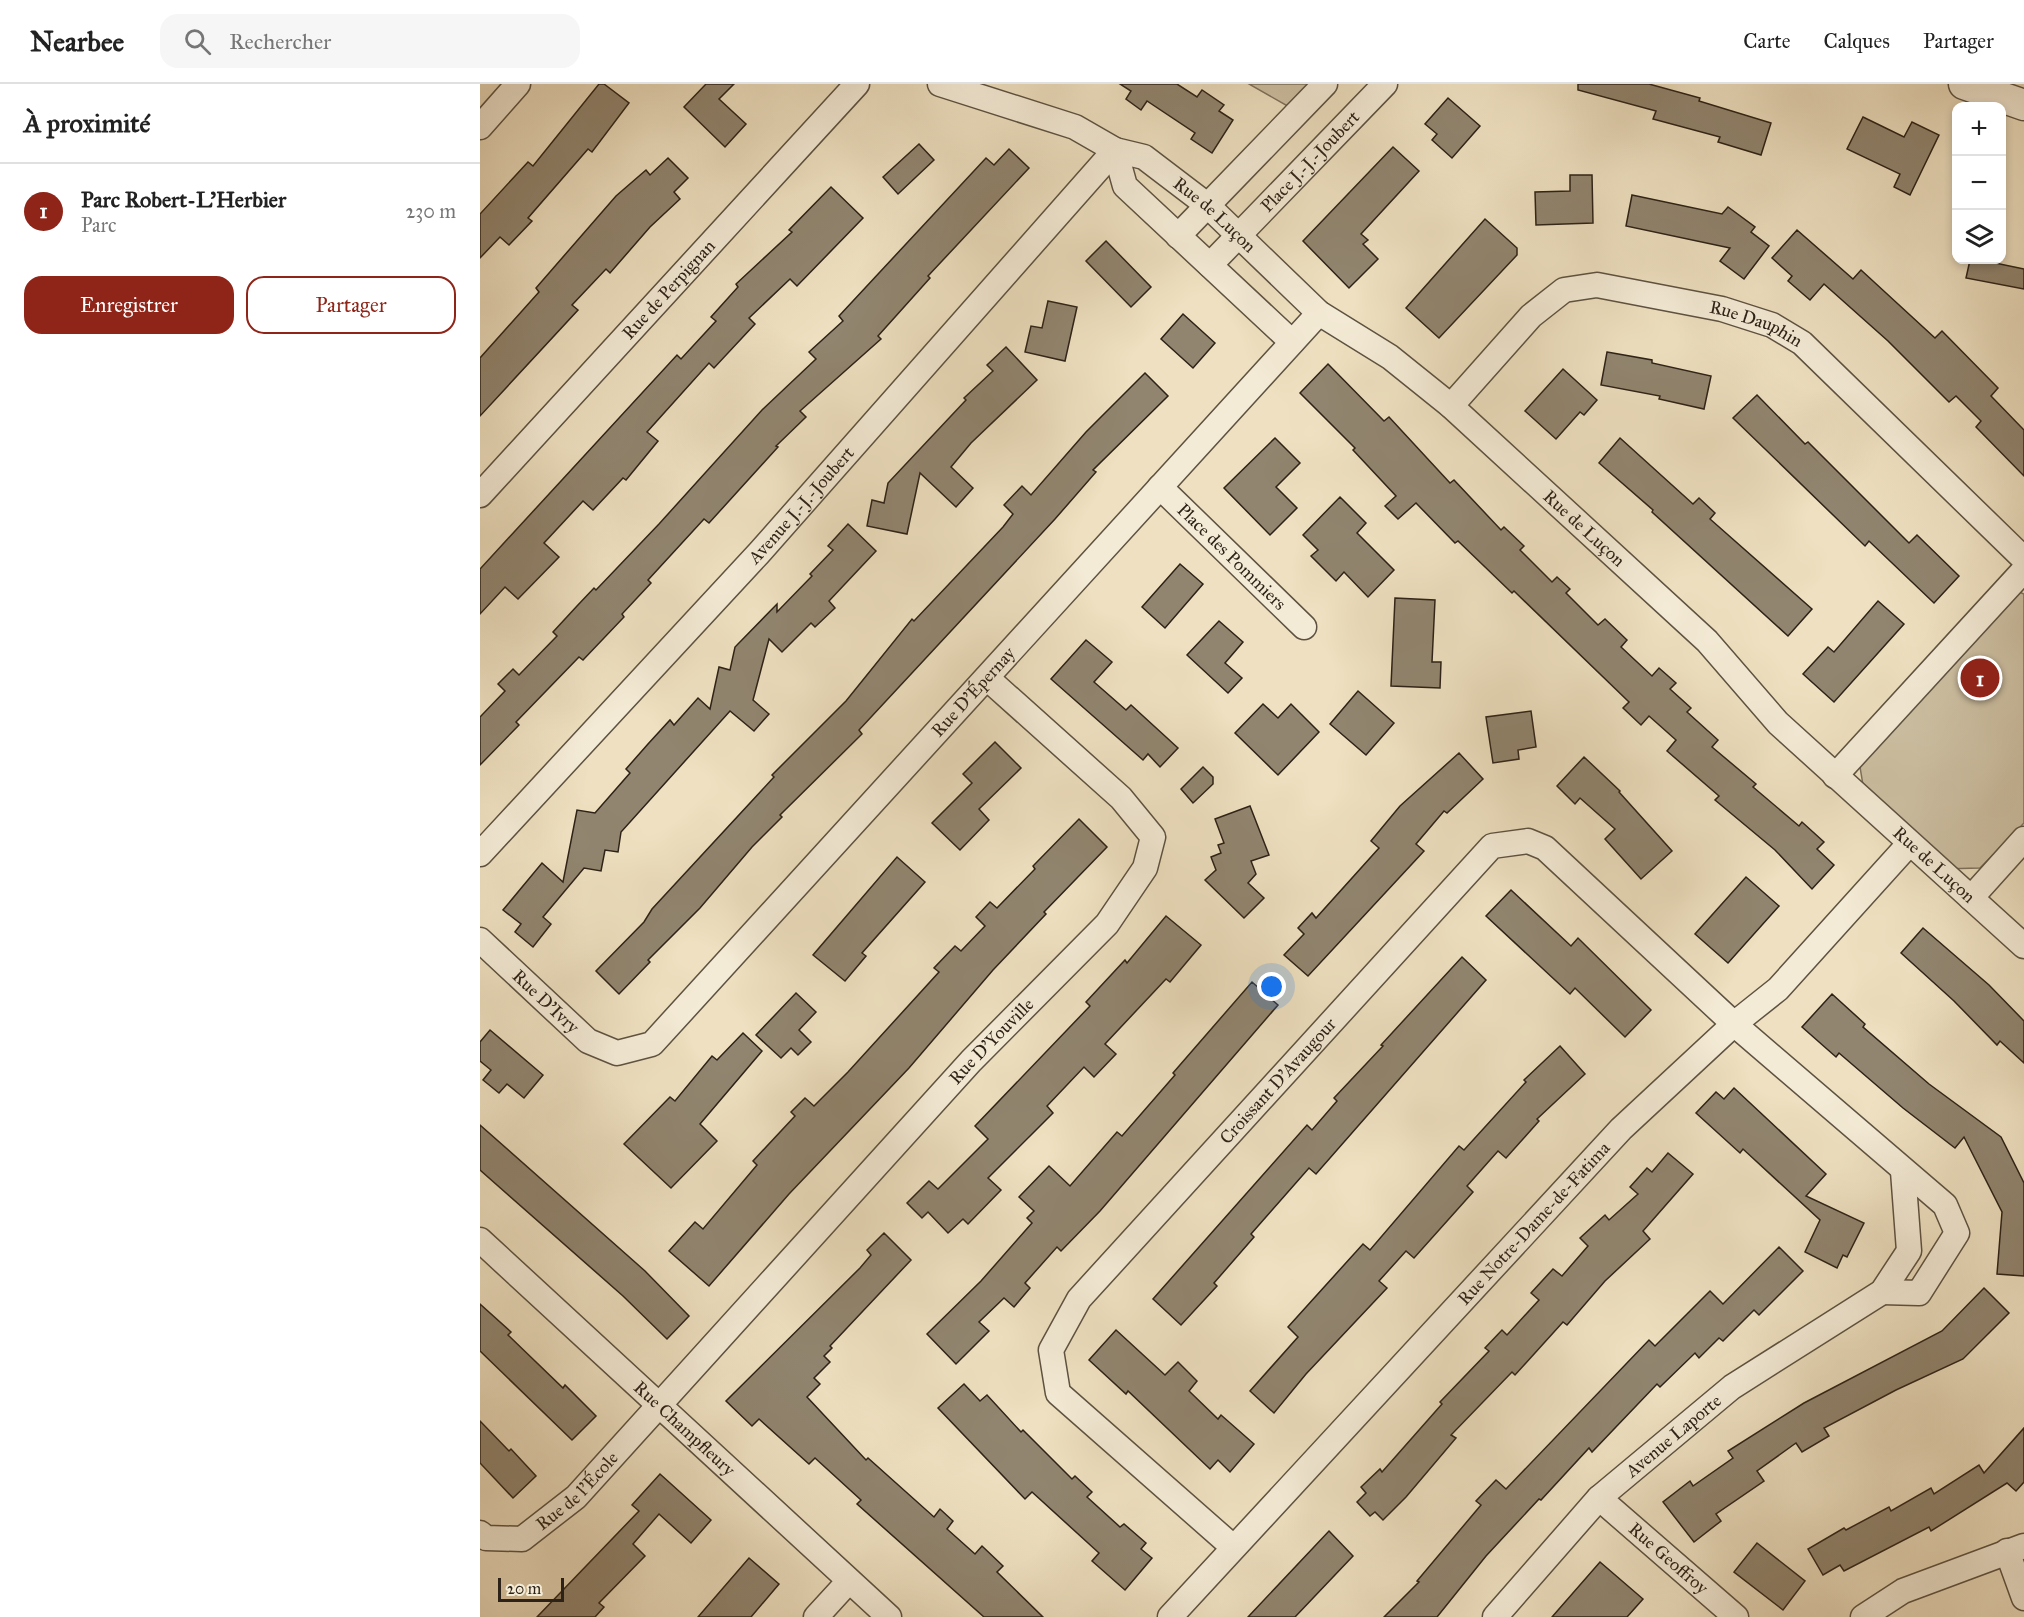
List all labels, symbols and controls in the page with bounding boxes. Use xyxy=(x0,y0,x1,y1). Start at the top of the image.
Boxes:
search box xyxy=(160,14,580,68)
text: Nearbee xyxy=(30,24,124,59)
icon: search xyxy=(181,25,214,58)
text: Rechercher xyxy=(229,28,331,55)
text: Carte xyxy=(1743,28,1790,54)
text: Calques xyxy=(1823,28,1890,54)
text: Partager xyxy=(1923,28,1994,54)
map controls xyxy=(1952,102,2006,264)
button: + xyxy=(1952,102,2006,156)
street label: Place J.-J.-Joubert xyxy=(1256,106,1365,217)
text: À proximité xyxy=(24,107,150,139)
button: − xyxy=(1952,156,2006,210)
street label: Rue de Luçon xyxy=(1169,172,1261,257)
text: Parc Robert-L'Herbier xyxy=(81,186,286,213)
text: 1 xyxy=(40,199,47,223)
text: 230 m xyxy=(405,199,456,223)
button: layers xyxy=(1952,210,2006,264)
text: Parc xyxy=(81,213,116,237)
street label: Rue de Perpignan xyxy=(617,235,720,344)
button: Enregistrer xyxy=(24,276,234,334)
button: Partager xyxy=(246,276,456,334)
street label: Rue Dauphin xyxy=(1708,296,1807,352)
street label: Avenue J.-J.-Joubert xyxy=(743,442,859,569)
street label: Rue de Luçon xyxy=(1539,485,1630,571)
street label: Place des Pommiers xyxy=(1172,499,1291,615)
street label: Rue D'Épernay xyxy=(927,642,1020,741)
pin: 1 xyxy=(1960,656,2000,700)
street label: Rue de Luçon xyxy=(1888,822,1980,908)
street label: Rue D'Ivry xyxy=(508,965,584,1038)
your location xyxy=(1257,972,1286,1001)
street label: Rue D'Youville xyxy=(944,993,1038,1089)
street label: Croissant D'Avaugour xyxy=(1215,1013,1341,1149)
street label: Rue Notre-Dame-de-Fatima xyxy=(1453,1137,1615,1310)
street label: Rue Champfleury xyxy=(629,1376,740,1481)
street label: Avenue Laporte xyxy=(1620,1390,1726,1483)
street label: Rue de l'École xyxy=(531,1447,623,1535)
street label: Rue Geoffroy xyxy=(1624,1518,1713,1599)
scale bar xyxy=(498,1575,564,1602)
text: 20 m xyxy=(507,1579,541,1598)

